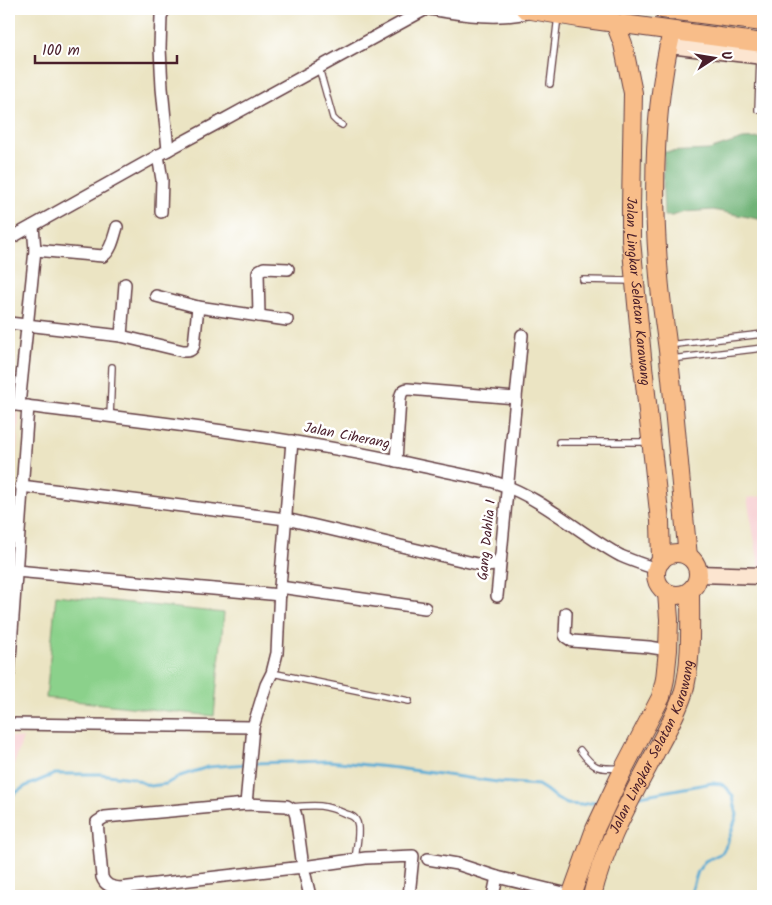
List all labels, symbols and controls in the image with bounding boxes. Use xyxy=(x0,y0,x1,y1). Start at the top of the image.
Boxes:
scale bar xyxy=(35,32,178,64)
north arrow xyxy=(690,32,740,82)
text: 100 m xyxy=(42,39,80,63)
text: U xyxy=(714,49,738,63)
street label: Jalan Lingkar Selatan Karawang xyxy=(620,196,656,387)
street label: Jalan Ciherang xyxy=(302,417,392,455)
street label: Gang Dahlia I xyxy=(472,498,502,582)
street label: Jalan Lingkar Selatan Karawang xyxy=(604,659,700,837)

